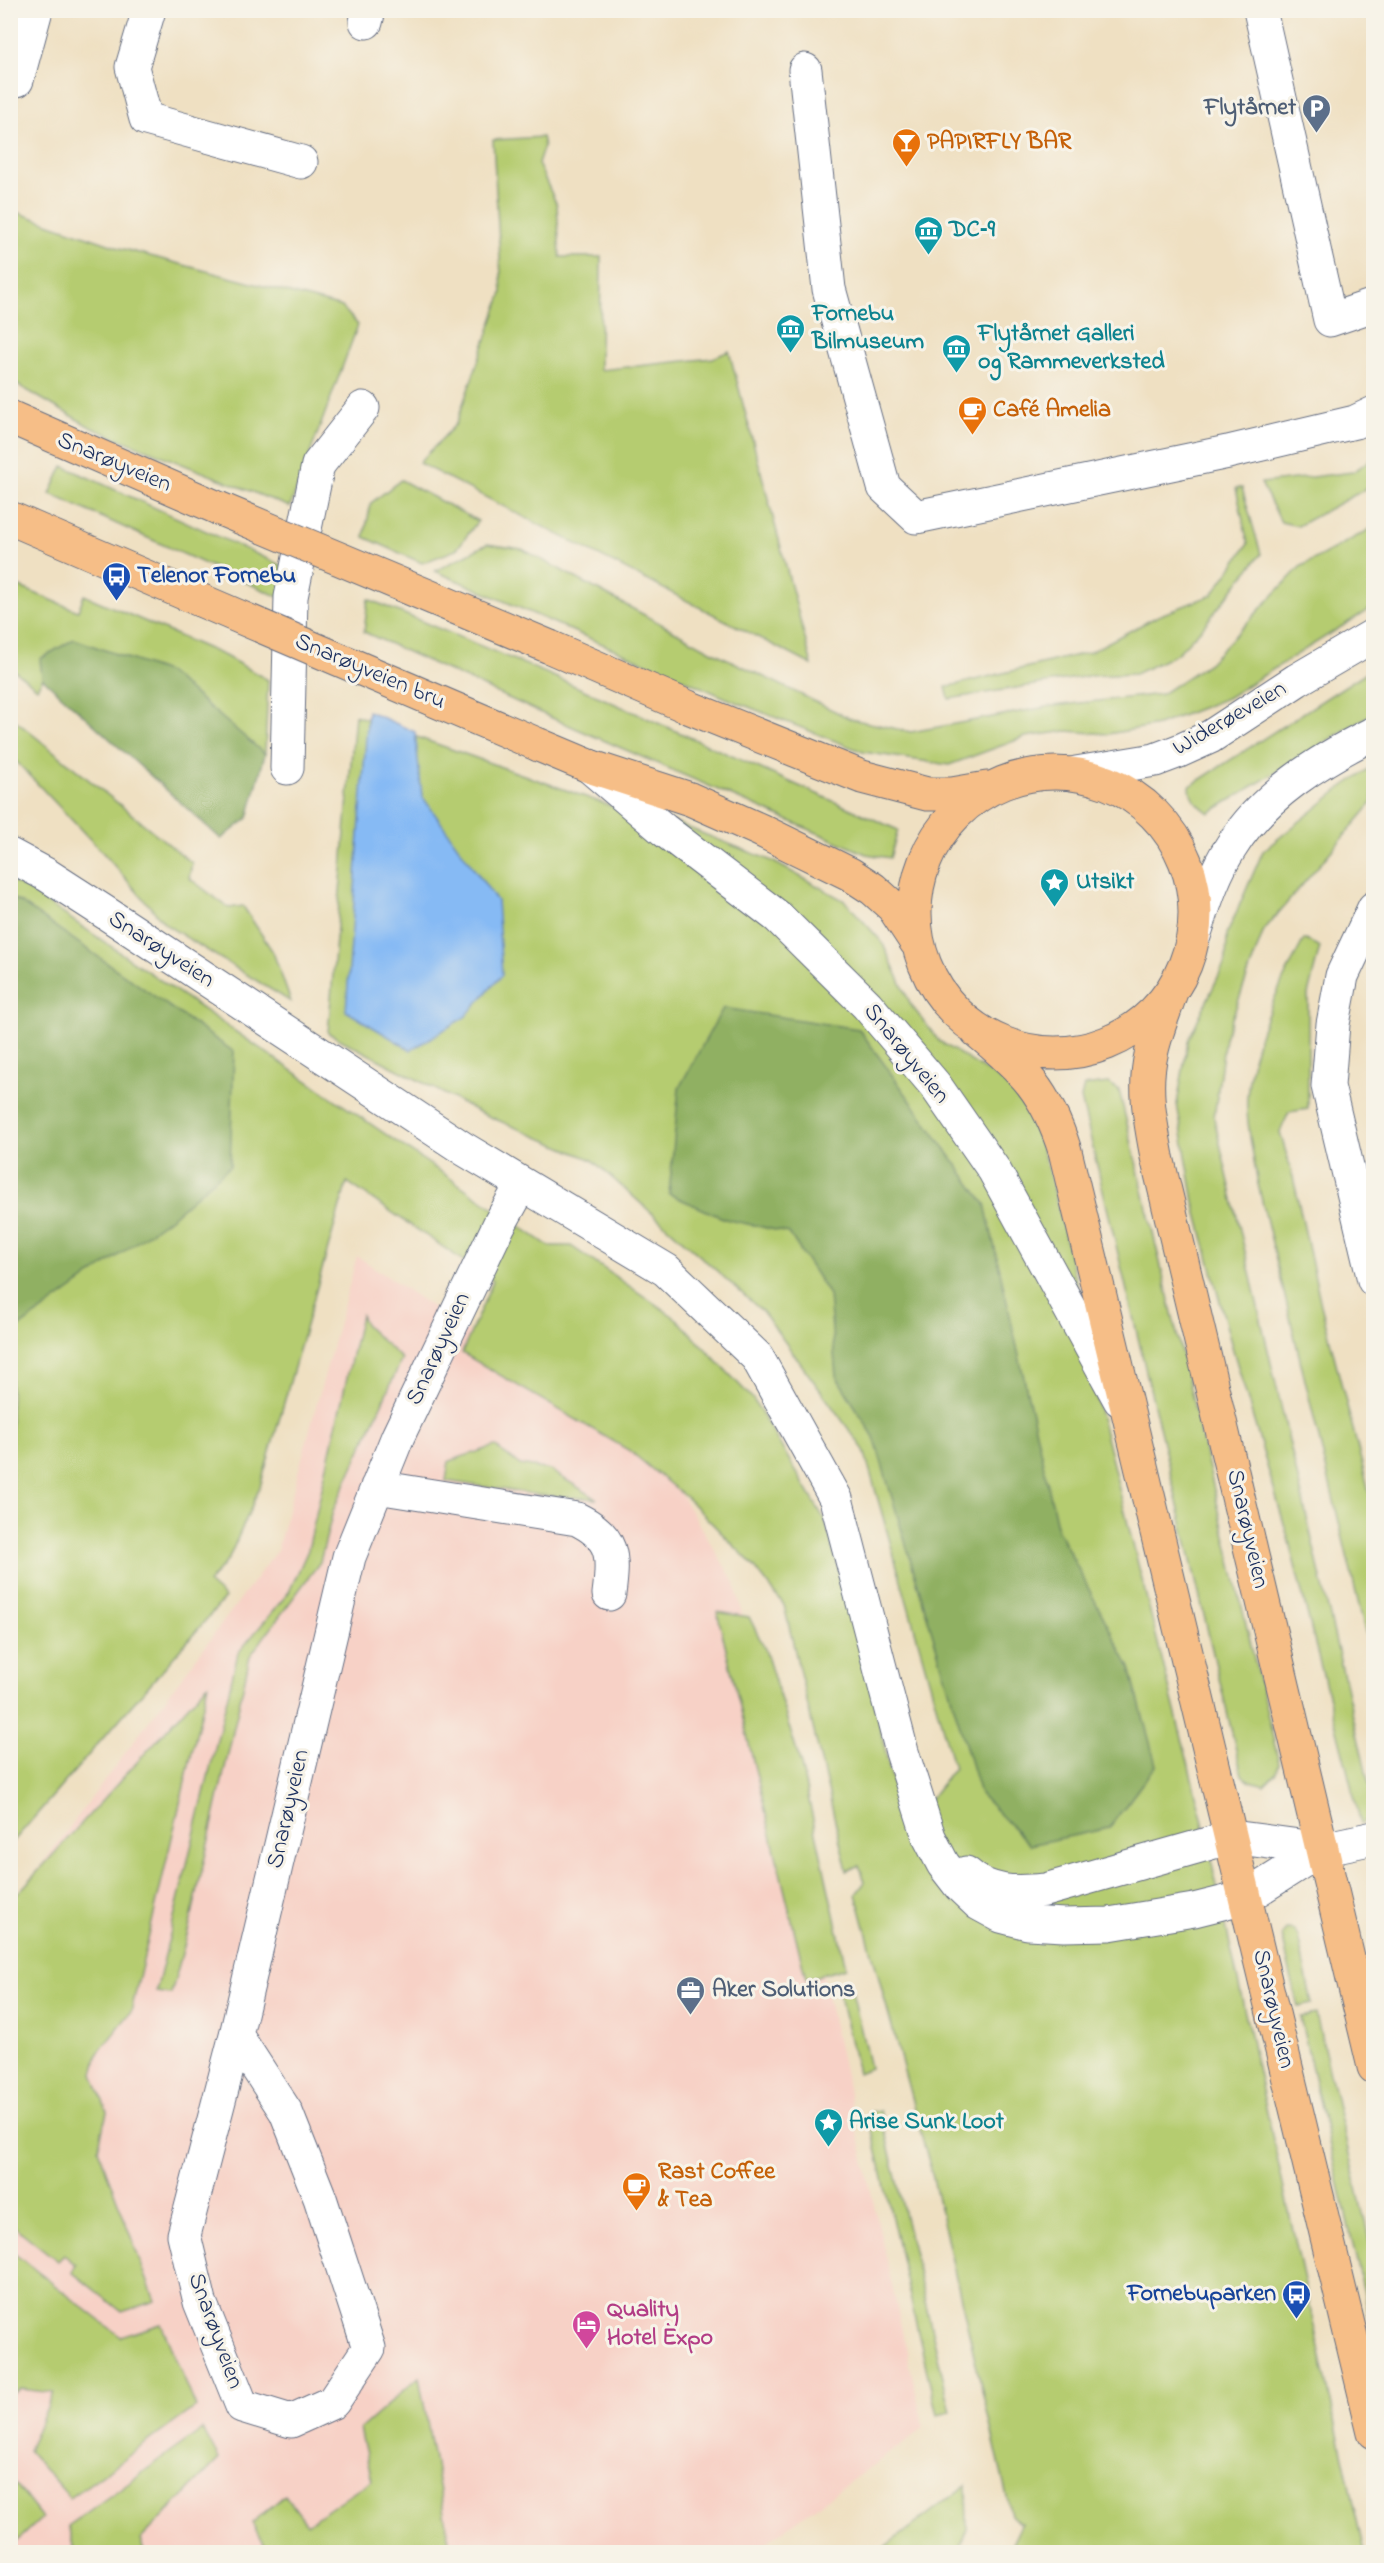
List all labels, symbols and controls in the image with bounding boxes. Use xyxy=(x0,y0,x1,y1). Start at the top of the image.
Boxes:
place label: Flytårnet xyxy=(1203,91,1297,127)
parking icon: Flytårnet xyxy=(1301,92,1333,134)
place label: PAPIRFLY BAR xyxy=(927,125,1072,160)
bar icon: PAPIRFLY BAR xyxy=(890,126,922,168)
place label: DC‑9 xyxy=(948,213,996,248)
museum icon: DC‑9 xyxy=(912,214,944,256)
place label: Fornebu Bilmuseum xyxy=(811,297,924,360)
museum icon: Fornebu Bilmuseum xyxy=(775,312,807,354)
place label: Flytårnet Galleri og Rammeverksted xyxy=(977,317,1165,381)
museum icon: Flytårnet Galleri og Rammeverksted xyxy=(941,332,973,374)
place label: Café Amelia xyxy=(993,393,1111,428)
cafe icon: Café Amelia xyxy=(956,394,988,436)
street label: Snarøyveien xyxy=(51,423,177,504)
place label: Telenor Fornebu xyxy=(137,559,297,594)
bus stop icon: Telenor Fornebu xyxy=(100,560,132,602)
street label: Snarøyveien bru xyxy=(289,624,451,720)
street label: Widerøeveien xyxy=(1166,672,1294,766)
place label: Utsikt xyxy=(1076,865,1135,900)
place icon: Utsikt xyxy=(1039,866,1071,908)
street label: Snarøyveien xyxy=(100,902,221,998)
street label: Snarøyveien xyxy=(854,996,958,1113)
street label: Snarøyveien xyxy=(398,1287,481,1412)
street label: Snarøyveien xyxy=(1215,1466,1278,1592)
street label: Snarøyveien xyxy=(258,1746,321,1872)
street label: Snarøyveien xyxy=(1241,1946,1304,2072)
place label: Aker Solutions xyxy=(712,1973,855,2008)
office icon: Aker Solutions xyxy=(675,1974,707,2016)
place label: Arise Sunk Loot xyxy=(849,2105,1005,2140)
place icon: Arise Sunk Loot xyxy=(812,2106,844,2148)
place label: Rast Coffee & Tea xyxy=(657,2155,776,2218)
cafe icon: Rast Coffee & Tea xyxy=(621,2170,653,2212)
street label: Snarøyveien xyxy=(177,2268,252,2394)
place label: Fornebuparken xyxy=(1126,2277,1276,2312)
bus stop icon: Fornebuparken xyxy=(1281,2278,1313,2320)
place label: Quality Hotel Expo xyxy=(607,2293,713,2356)
hotel icon: Quality Hotel Expo xyxy=(570,2308,602,2350)

